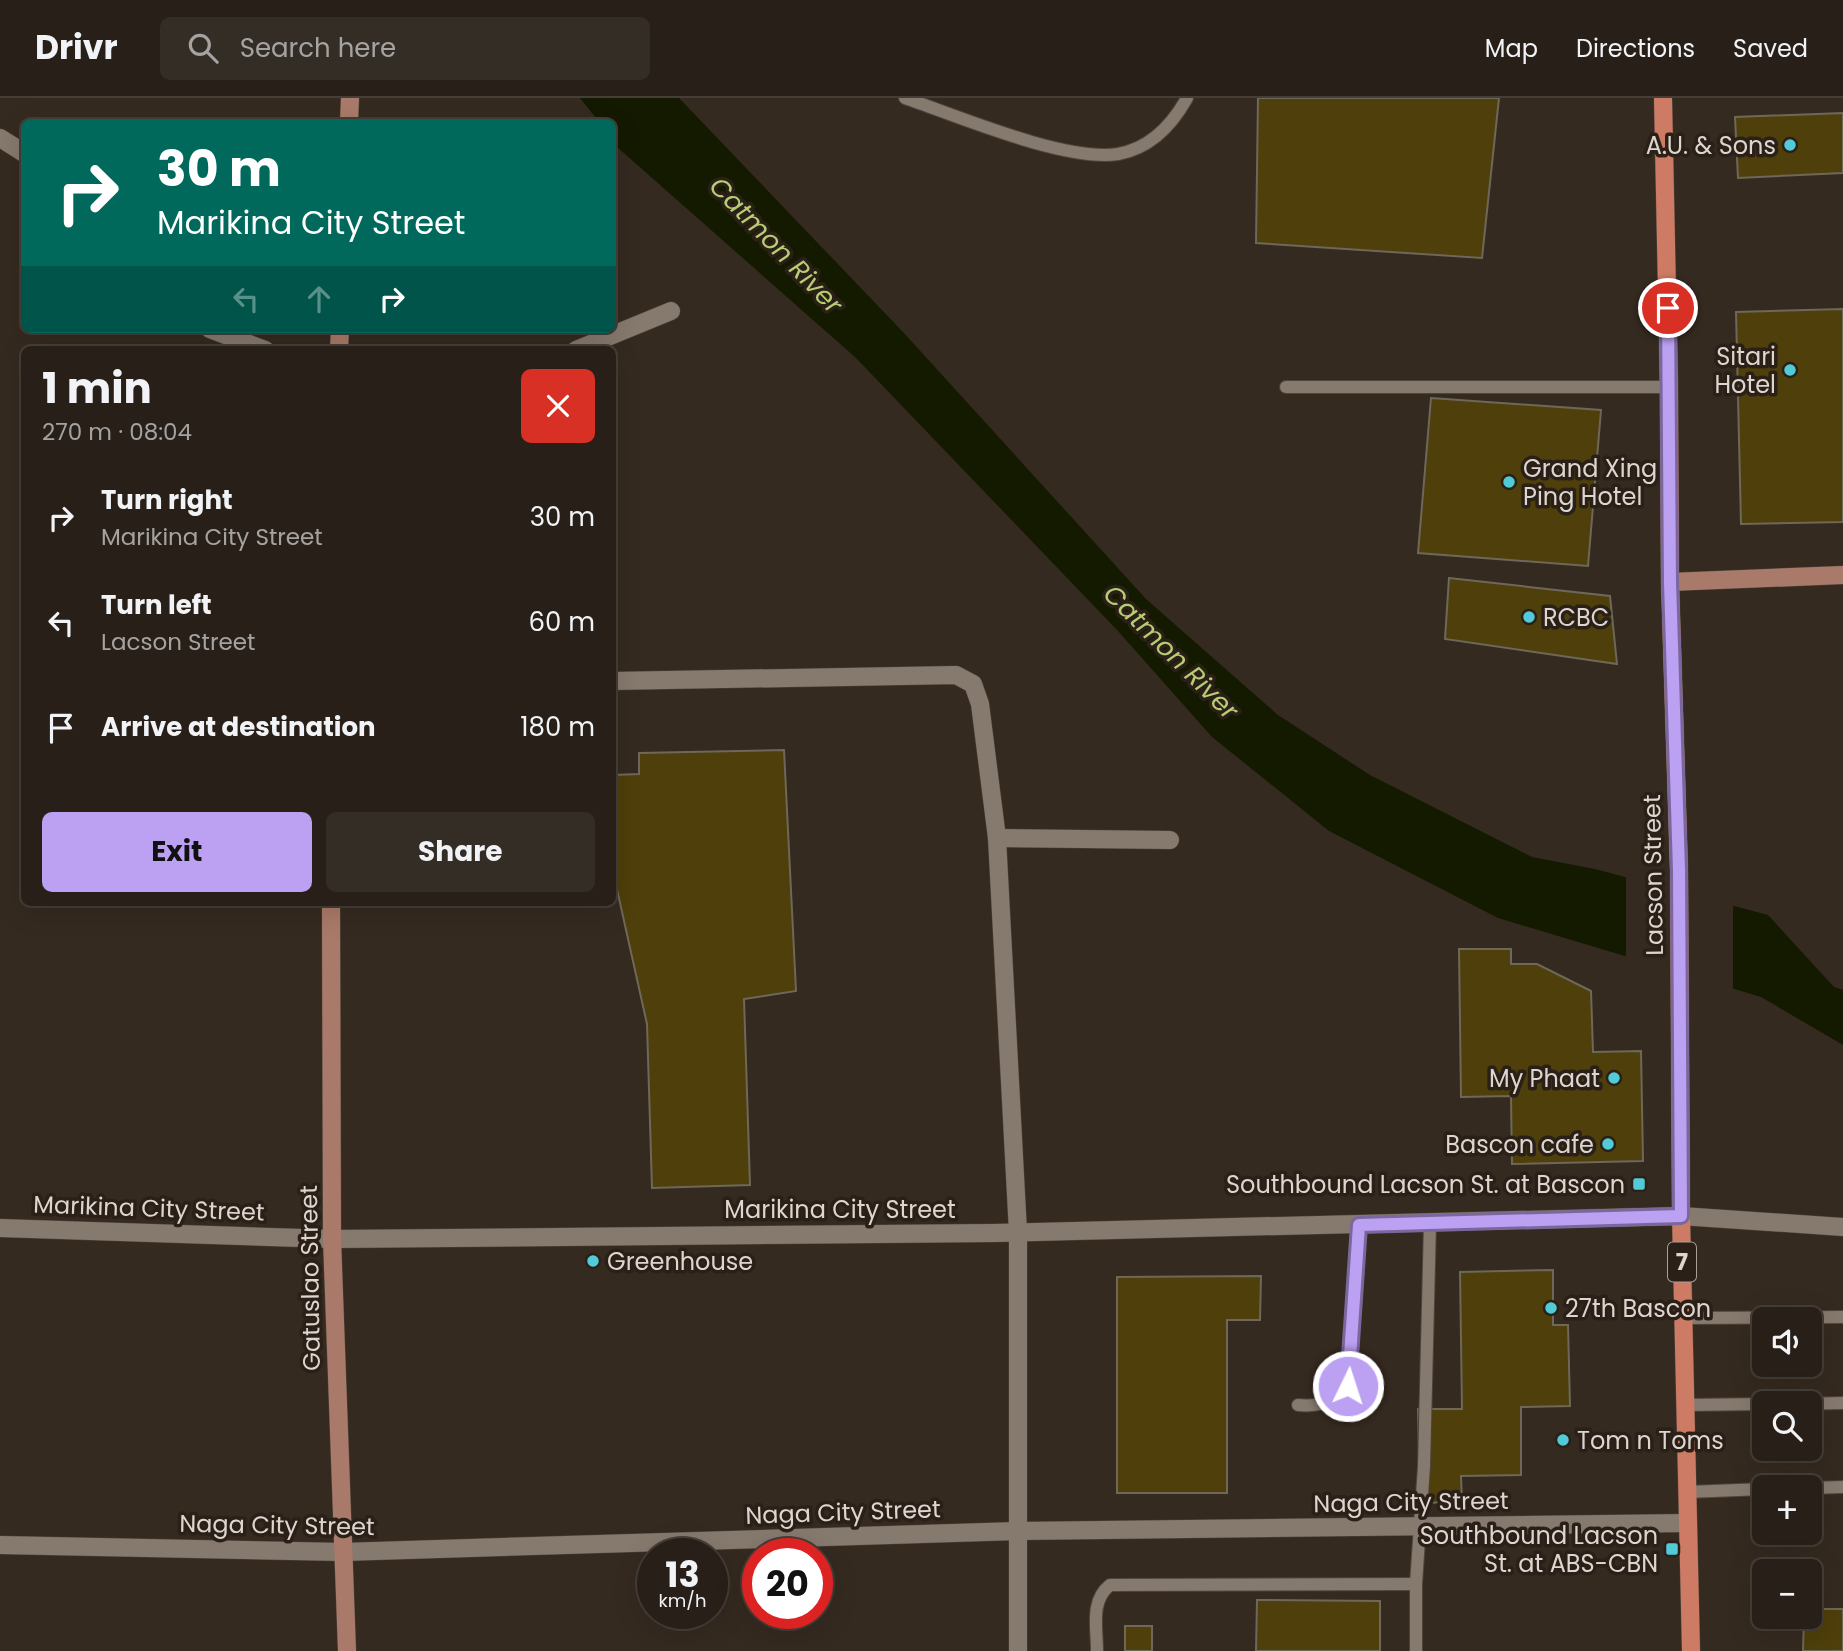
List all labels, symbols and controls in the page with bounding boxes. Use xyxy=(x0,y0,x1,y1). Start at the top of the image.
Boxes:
search box xyxy=(160,17,650,80)
text: Drivr xyxy=(35,24,118,71)
icon: search xyxy=(184,29,222,67)
text: Search here xyxy=(240,30,396,66)
text: Map xyxy=(1485,32,1538,65)
text: Directions xyxy=(1576,32,1695,65)
text: Saved xyxy=(1733,32,1808,65)
place label: A.U. & Sons xyxy=(1646,129,1776,162)
text: 30 m xyxy=(157,135,281,203)
marker: A.U. & Sons xyxy=(1782,137,1798,153)
icon: right xyxy=(42,147,133,238)
water label: Catmon River xyxy=(701,169,852,322)
text: Marikina City Street xyxy=(157,200,465,245)
pin xyxy=(1638,278,1698,338)
icon: left xyxy=(227,280,265,318)
icon: ahead xyxy=(300,280,338,318)
icon: right xyxy=(373,280,411,318)
icon: arrive xyxy=(1649,289,1687,327)
place label: Sitari Hotel xyxy=(1715,340,1776,401)
text: 1 min xyxy=(42,359,152,418)
marker: Sitari Hotel xyxy=(1782,362,1798,378)
button: close xyxy=(521,369,595,443)
text: 270 m · 08:04 xyxy=(42,416,192,448)
place label: Grand Xing Ping Hotel xyxy=(1523,452,1657,513)
marker: Grand Xing Ping Hotel xyxy=(1501,474,1517,490)
text: Turn right xyxy=(101,482,233,518)
icon: right xyxy=(42,499,80,537)
text: 30 m xyxy=(530,499,595,535)
text: Marikina City Street xyxy=(101,521,323,553)
water label: Catmon River xyxy=(1096,577,1247,728)
text: Turn left xyxy=(101,587,212,623)
place label: RCBC xyxy=(1543,601,1609,634)
icon: left xyxy=(42,604,80,642)
text: 60 m xyxy=(528,604,595,640)
marker: RCBC xyxy=(1521,609,1537,625)
text: Lacson Street xyxy=(101,626,255,658)
icon: arrive xyxy=(42,709,80,747)
text: Arrive at destination xyxy=(101,709,376,745)
text: 180 m xyxy=(520,709,595,745)
street label: Lacson Street xyxy=(1635,794,1671,956)
button: Exit xyxy=(42,812,312,892)
button: Share xyxy=(326,812,595,892)
place label: My Phaat xyxy=(1489,1062,1600,1095)
marker: My Phaat xyxy=(1606,1070,1622,1086)
place label: Bascon cafe xyxy=(1445,1128,1594,1161)
marker: Bascon cafe xyxy=(1600,1136,1616,1152)
place label: Southbound Lacson St. at Bascon xyxy=(1226,1168,1625,1201)
marker: Southbound Lacson St. at Bascon xyxy=(1631,1176,1647,1192)
street label: Gatuslao Street xyxy=(292,1185,328,1371)
street label: Marikina City Street xyxy=(33,1187,265,1229)
street label: Marikina City Street xyxy=(724,1193,956,1226)
road number: 7 xyxy=(1668,1242,1696,1282)
place label: Greenhouse xyxy=(607,1245,753,1278)
marker: Greenhouse xyxy=(585,1253,601,1269)
place label: 27th Bascon xyxy=(1565,1292,1711,1325)
marker: 27th Bascon xyxy=(1543,1300,1559,1316)
map controls xyxy=(1752,1307,1822,1629)
button: sound xyxy=(1752,1307,1822,1377)
position arrow xyxy=(1311,1349,1385,1423)
button: search xyxy=(1752,1391,1822,1461)
place label: Tom n Toms xyxy=(1577,1424,1724,1457)
marker: Tom n Toms xyxy=(1555,1432,1571,1448)
button: + xyxy=(1752,1475,1822,1545)
street label: Naga City Street xyxy=(1313,1484,1509,1520)
street label: Naga City Street xyxy=(745,1492,941,1532)
street label: Naga City Street xyxy=(179,1507,375,1543)
place label: Southbound Lacson St. at ABS-CBN xyxy=(1420,1519,1658,1580)
speed limit sign: 20 xyxy=(742,1538,833,1629)
marker: Southbound Lacson St. at ABS-CBN xyxy=(1664,1541,1680,1557)
text: 13 xyxy=(665,1550,700,1599)
button: − xyxy=(1752,1559,1822,1629)
text: km/h xyxy=(659,1588,706,1613)

